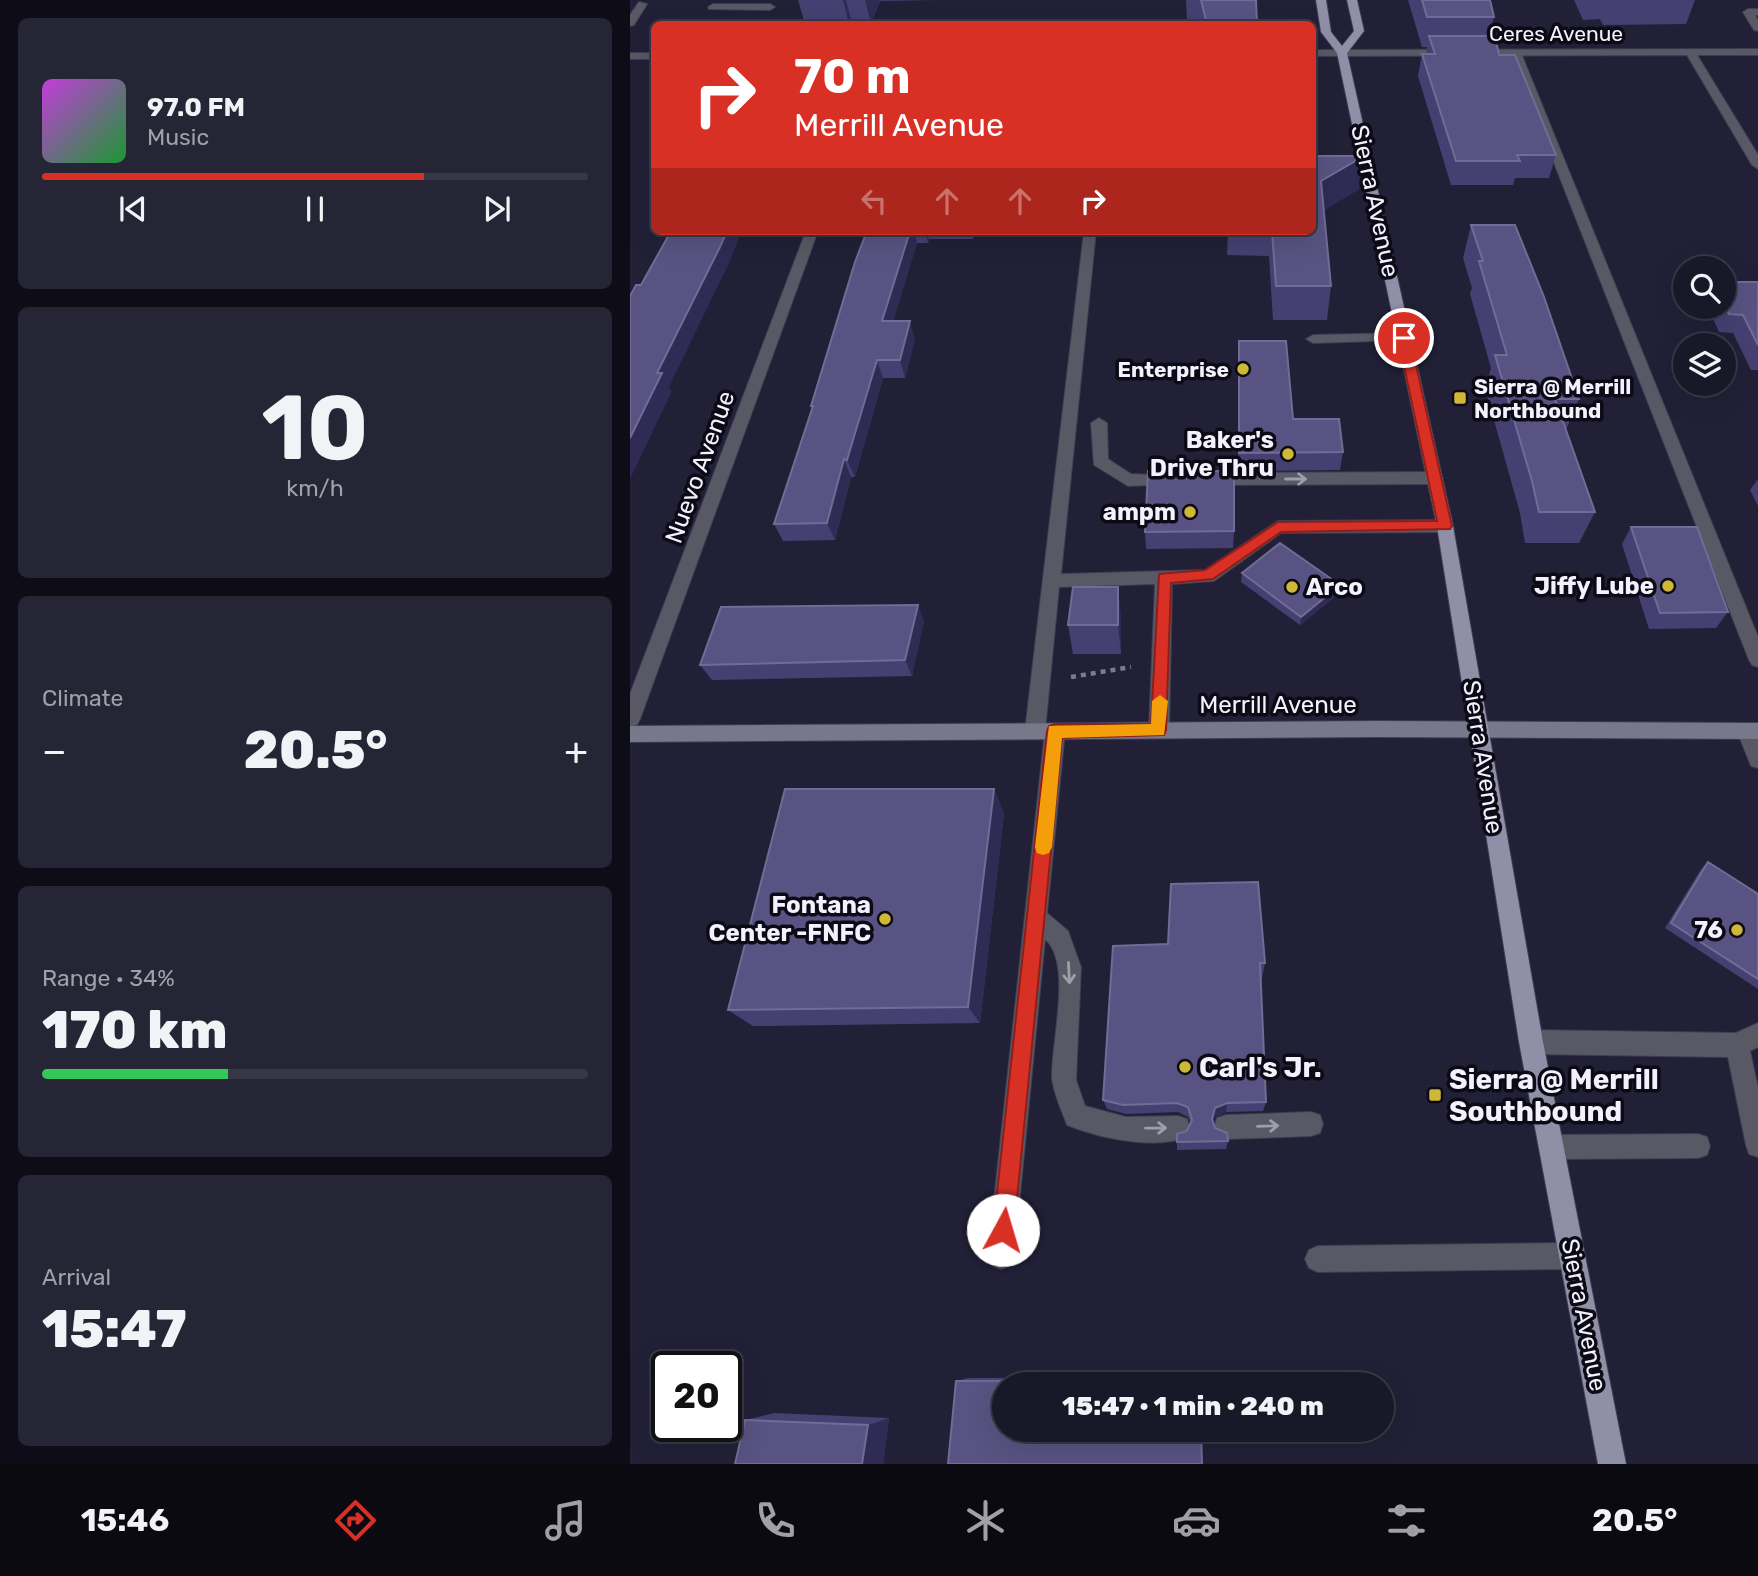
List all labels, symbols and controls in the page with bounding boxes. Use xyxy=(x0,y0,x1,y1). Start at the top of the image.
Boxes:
street label: Ceres Avenue xyxy=(1489,21,1623,46)
text: 70 m xyxy=(794,47,911,105)
icon: right xyxy=(679,49,770,140)
text: 97.0 FM xyxy=(147,92,245,123)
text: Merrill Avenue xyxy=(794,106,1004,144)
street label: Sierra Avenue xyxy=(1345,122,1405,280)
text: Music xyxy=(147,123,209,151)
icon: left xyxy=(855,182,893,220)
icon: ahead xyxy=(928,182,966,220)
icon: ahead xyxy=(1001,182,1039,220)
icon: right xyxy=(1074,182,1112,220)
icon: previous xyxy=(114,190,152,228)
icon: pause xyxy=(296,190,334,228)
icon: next xyxy=(478,190,516,228)
map controls xyxy=(1673,256,1736,396)
button: search xyxy=(1673,256,1736,319)
pin xyxy=(1374,308,1434,368)
icon: arrive xyxy=(1385,319,1423,357)
button: layers xyxy=(1673,333,1736,396)
place label: Enterprise xyxy=(1118,357,1229,382)
marker: Enterprise xyxy=(1235,361,1251,377)
text: 10 xyxy=(261,374,369,482)
place label: Sierra @ Merrill Northbound xyxy=(1474,374,1631,423)
street label: Nuevo Avenue xyxy=(659,387,741,547)
marker: Sierra @ Merrill Northbound xyxy=(1452,390,1468,406)
place label: Baker's Drive Thru xyxy=(1150,426,1274,482)
marker: Baker's Drive Thru xyxy=(1280,446,1296,462)
one-way arrow xyxy=(1285,472,1308,486)
text: km/h xyxy=(286,474,344,502)
place label: ampm xyxy=(1103,498,1176,526)
marker: ampm xyxy=(1182,504,1198,520)
place label: Jiffy Lube xyxy=(1534,572,1654,600)
place label: Arco xyxy=(1306,573,1363,601)
marker: Jiffy Lube xyxy=(1660,578,1676,594)
marker: Arco xyxy=(1284,579,1300,595)
street label: Sierra Avenue xyxy=(1457,678,1509,836)
text: Climate xyxy=(42,684,123,712)
street label: Merrill Avenue xyxy=(1199,691,1357,719)
text: 20.5° xyxy=(244,719,387,781)
text: − xyxy=(42,728,67,774)
text: + xyxy=(564,728,588,774)
place label: Fontana Center -FNFC xyxy=(709,891,871,947)
marker: Fontana Center -FNFC xyxy=(877,911,893,927)
place label: 76 xyxy=(1694,916,1723,944)
marker: 76 xyxy=(1729,922,1745,938)
one-way arrow xyxy=(1062,961,1075,984)
text: Range · 34% xyxy=(42,964,175,992)
text: 170 km xyxy=(42,999,227,1061)
place label: Carl's Jr. xyxy=(1199,1051,1322,1084)
marker: Carl's Jr. xyxy=(1177,1059,1193,1075)
place label: Sierra @ Merrill Southbound xyxy=(1449,1063,1659,1128)
marker: Sierra @ Merrill Southbound xyxy=(1427,1087,1443,1103)
one-way arrow xyxy=(1257,1119,1280,1132)
one-way arrow xyxy=(1144,1122,1167,1135)
position arrow xyxy=(966,1193,1040,1267)
street label: Sierra Avenue xyxy=(1555,1236,1613,1394)
text: Arrival xyxy=(42,1263,111,1291)
text: 15:47 xyxy=(42,1298,187,1360)
speed limit sign: 20 xyxy=(651,1351,742,1442)
text: 15:47 · 1 min · 240 m xyxy=(1062,1391,1324,1422)
icon: directions xyxy=(331,1496,380,1545)
icon: music xyxy=(541,1496,590,1545)
icon: phone xyxy=(751,1496,800,1545)
icon: climate xyxy=(961,1496,1010,1545)
icon: car xyxy=(1172,1496,1221,1545)
icon: filters xyxy=(1382,1496,1431,1545)
text: 15:46 xyxy=(81,1501,169,1539)
text: 20.5° xyxy=(1592,1501,1677,1539)

